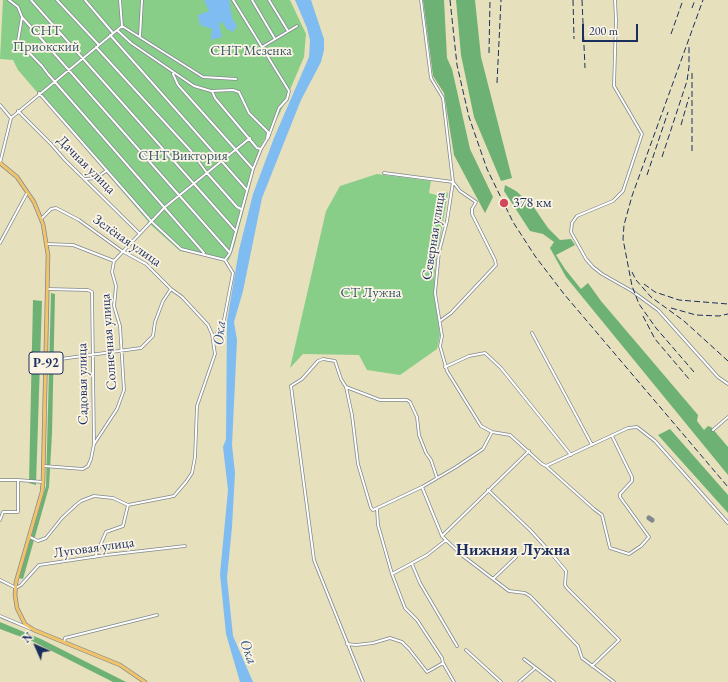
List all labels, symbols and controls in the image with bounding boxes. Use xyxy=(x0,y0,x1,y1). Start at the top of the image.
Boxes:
scale bar xyxy=(584,16,640,42)
park label: СНТ Приокский xyxy=(13,23,79,56)
text: 200 m xyxy=(589,23,618,39)
park label: СНТ Мезенка xyxy=(210,43,292,59)
street label: Дачная улица xyxy=(53,132,119,198)
park label: СНТ Виктория xyxy=(138,148,228,164)
street label: Северная улица xyxy=(419,191,449,281)
place label: 378 км xyxy=(513,195,551,211)
marker: 378 км xyxy=(498,197,510,209)
street label: Зелёная улица xyxy=(90,211,164,271)
park label: СТ Лужна xyxy=(341,285,401,301)
street label: Солнечная улица xyxy=(97,293,121,391)
water label: Ока xyxy=(210,320,230,346)
street label: Садовая улица xyxy=(74,343,92,425)
road number: Р-92 xyxy=(29,352,63,374)
street label: Луговая улица xyxy=(53,534,135,562)
district label: Нижняя Лужна xyxy=(456,541,570,561)
north arrow xyxy=(16,626,56,666)
text: N xyxy=(19,629,36,646)
water label: Ока xyxy=(235,637,261,667)

